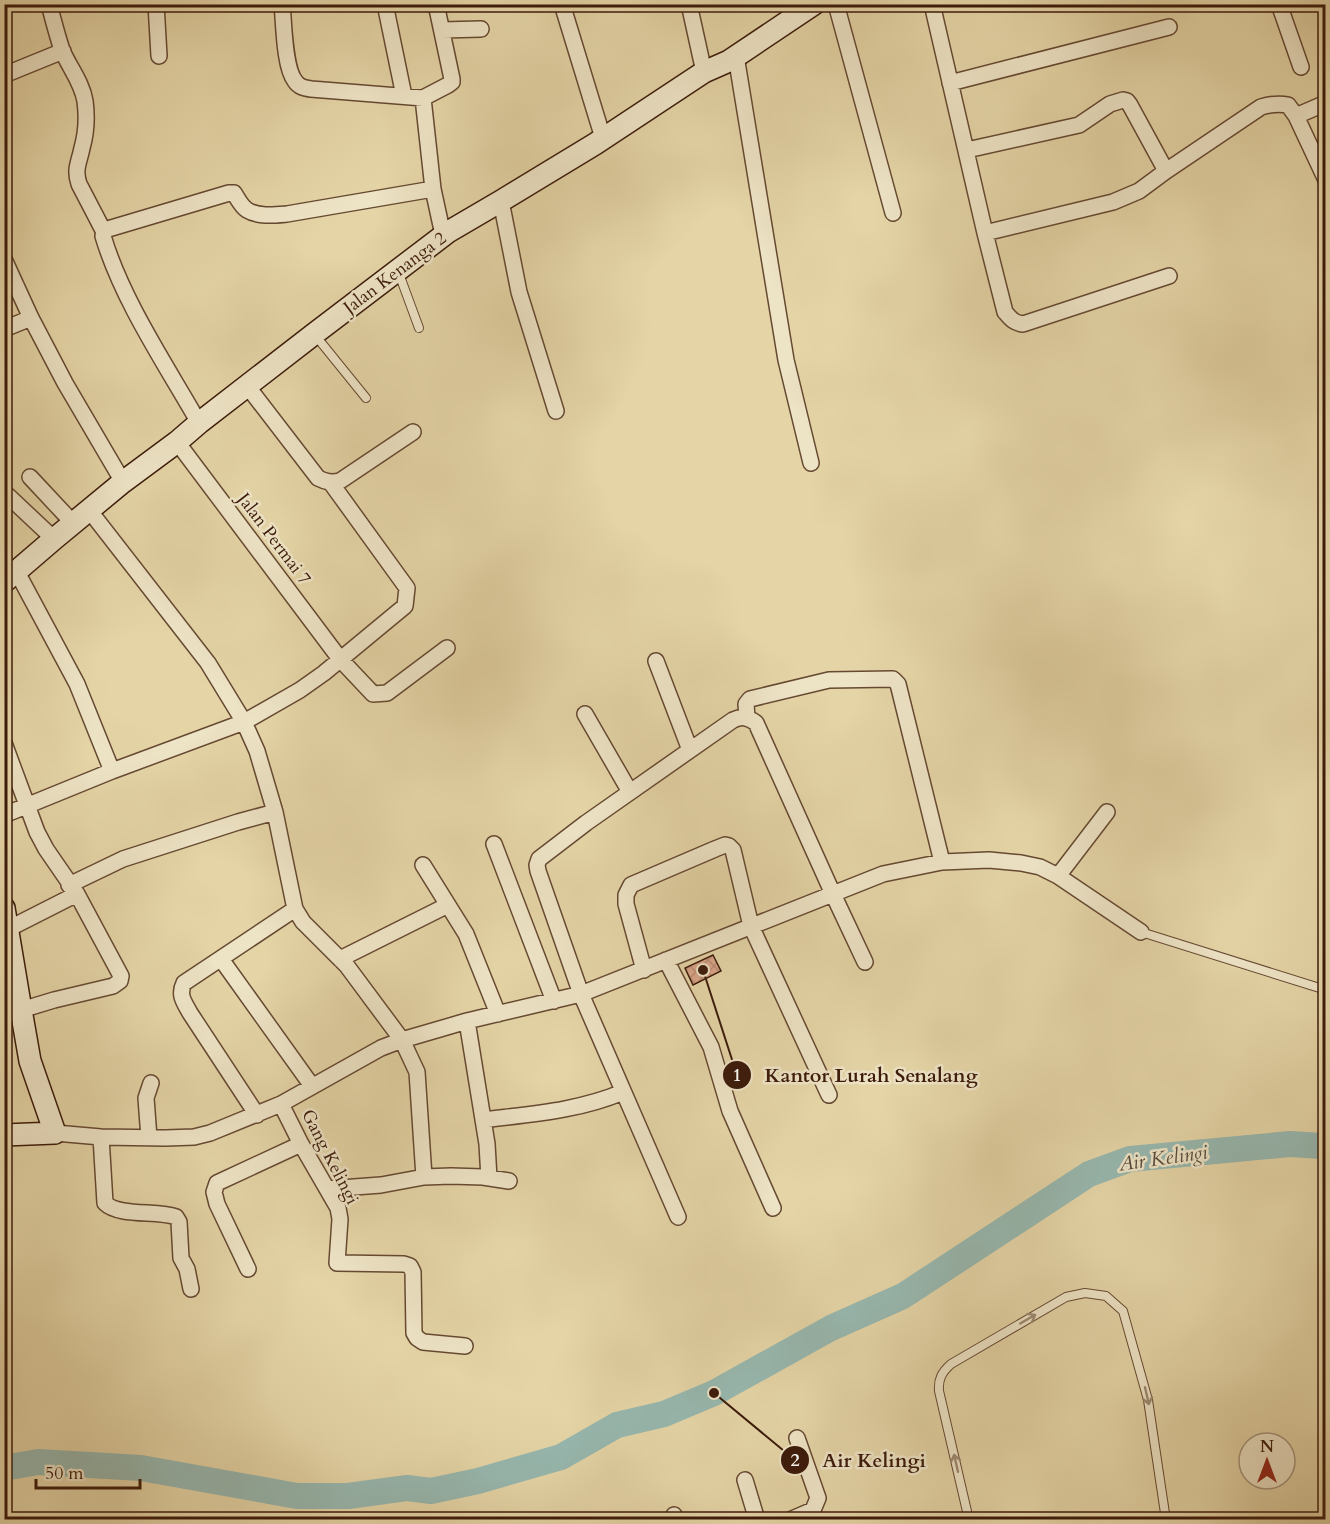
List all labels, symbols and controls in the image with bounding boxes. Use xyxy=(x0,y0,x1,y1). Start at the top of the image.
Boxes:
street label: Jalan Kenanga 2 xyxy=(336,226,452,322)
street label: Jalan Permai 7 xyxy=(229,486,317,590)
callout: Kantor Lurah Senalang xyxy=(722,1056,990,1094)
text: Kantor Lurah Senalang xyxy=(764,1062,978,1089)
text: 1 xyxy=(732,1063,742,1088)
street label: Gang Kelingi xyxy=(295,1105,365,1209)
water label: Air Kelingi xyxy=(1116,1138,1210,1178)
one-way arrow xyxy=(1020,1312,1037,1324)
one-way arrow xyxy=(1141,1386,1153,1405)
north arrow xyxy=(1237,1431,1297,1491)
text: N xyxy=(1260,1436,1274,1458)
callout: Air Kelingi xyxy=(780,1441,938,1479)
text: Air Kelingi xyxy=(822,1447,926,1474)
text: 2 xyxy=(790,1448,800,1473)
scale bar xyxy=(36,1452,140,1490)
one-way arrow xyxy=(949,1453,961,1472)
text: 50 m xyxy=(45,1461,84,1486)

